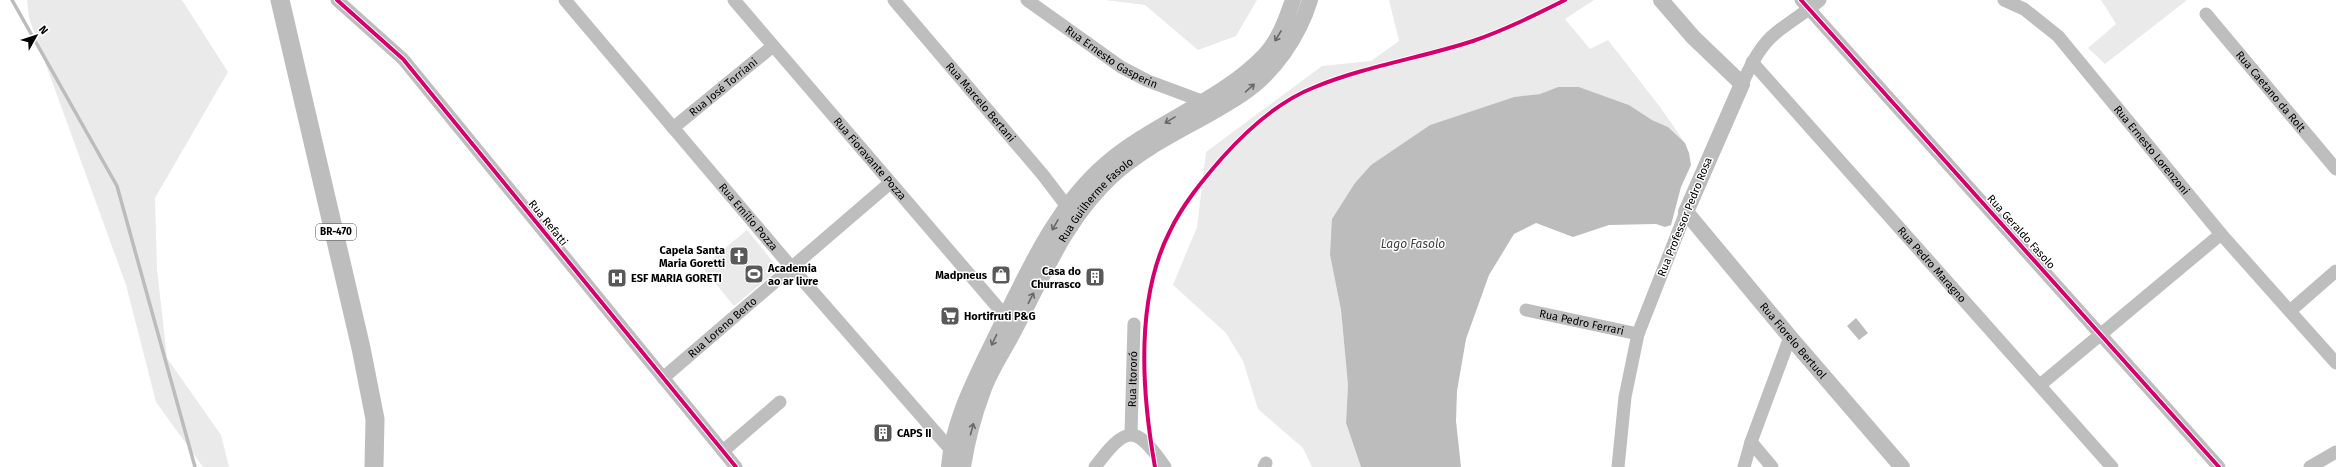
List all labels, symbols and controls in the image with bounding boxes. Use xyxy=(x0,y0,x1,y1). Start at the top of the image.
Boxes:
north arrow xyxy=(16,16,56,56)
text: N xyxy=(36,23,51,37)
street label: Rua Ernesto Gasperin xyxy=(1063,23,1159,90)
one-way arrow xyxy=(1274,30,1282,41)
street label: Rua Caetano da Rolt xyxy=(2233,48,2308,134)
street label: Rua José Torriani xyxy=(686,55,760,119)
street label: Rua Marcelo Bertani xyxy=(943,60,1018,144)
one-way arrow xyxy=(1245,83,1256,92)
street label: Rua Ernesto Lorenzoni xyxy=(2111,103,2192,197)
street label: Rua Fioravante Pozza xyxy=(831,115,909,203)
one-way arrow xyxy=(1164,117,1176,125)
street label: Rua Guilherme Fasolo xyxy=(1055,155,1136,245)
street label: Rua Professor Pedro Rosa xyxy=(1655,155,1715,279)
street label: Rua Emílio Pozza xyxy=(716,180,781,253)
street label: Rua Geraldo Fasolo xyxy=(1984,192,2058,272)
street label: Rua Refatti xyxy=(526,198,570,248)
one-way arrow xyxy=(1051,219,1059,230)
road number: BR-470 xyxy=(316,224,356,240)
street label: Rua Pedro Maragno xyxy=(1895,224,1969,305)
water label: Lago Fasolo xyxy=(1381,237,1445,251)
place label: Capela Santa Maria Goretti xyxy=(659,244,725,270)
church icon: Capela Santa Maria Goretti xyxy=(728,245,750,267)
place label: Academia ao ar livre xyxy=(767,262,818,288)
sports icon: Academia ao ar livre xyxy=(743,263,765,285)
shop icon: Madpneus xyxy=(990,264,1012,286)
place label: Casa do Churrasco xyxy=(1031,265,1082,291)
building icon: Casa do Churrasco xyxy=(1084,266,1106,288)
hospital icon: ESF MARIA GORETI xyxy=(606,267,628,289)
place label: Madpneus xyxy=(935,269,988,282)
place label: ESF MARIA GORETI xyxy=(631,272,722,285)
one-way arrow xyxy=(1028,293,1035,305)
street label: Rua Loreno Berto xyxy=(685,294,759,360)
street label: Rua Fiorelo Bertuol xyxy=(1757,300,1829,381)
supermarket icon: Hortifruti P&G xyxy=(939,305,961,327)
street label: Rua Pedro Ferrari xyxy=(1538,307,1625,337)
place label: Hortifruti P&G xyxy=(964,310,1036,323)
one-way arrow xyxy=(990,334,997,346)
street label: Rua Itororó xyxy=(1125,351,1140,407)
building icon: CAPS II xyxy=(872,422,894,444)
one-way arrow xyxy=(968,423,976,436)
place label: CAPS II xyxy=(897,427,932,440)

